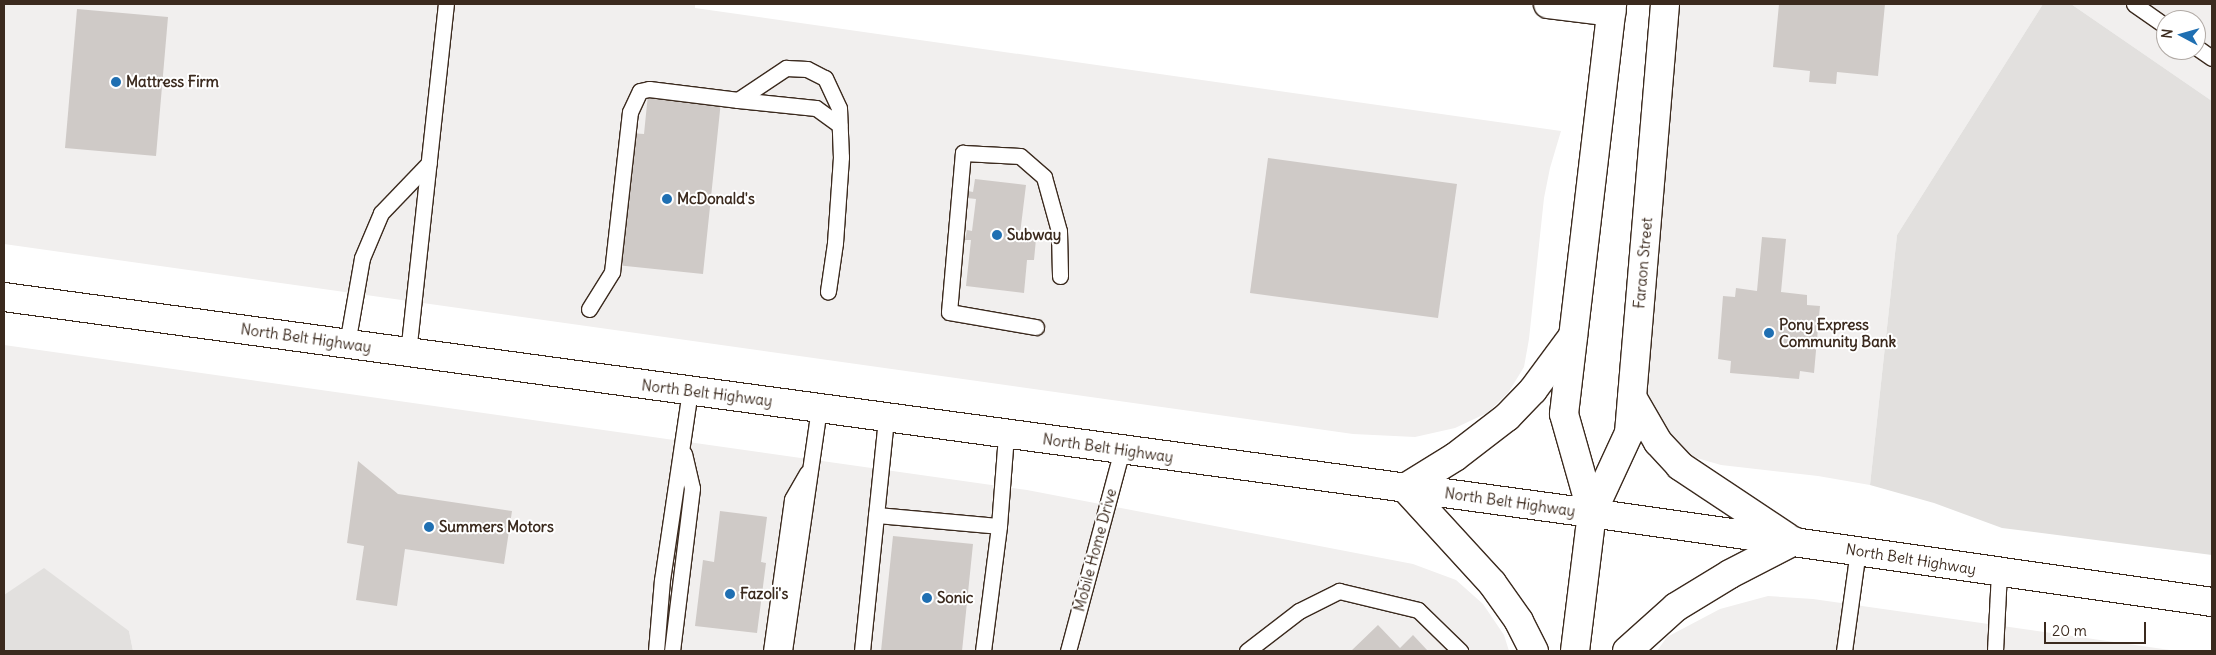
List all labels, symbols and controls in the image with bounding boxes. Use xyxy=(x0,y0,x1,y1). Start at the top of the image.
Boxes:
north arrow xyxy=(2156,10,2206,60)
text: N xyxy=(2158,28,2177,39)
place label: Mattress Firm xyxy=(126,73,219,91)
marker: Mattress Firm xyxy=(110,76,122,88)
place label: McDonald's xyxy=(677,190,755,208)
marker: McDonald's xyxy=(661,193,673,205)
street label: Faraon Street xyxy=(1630,217,1656,309)
place label: Subway xyxy=(1007,226,1061,244)
marker: Subway xyxy=(991,229,1003,241)
place label: Pony Express Community Bank xyxy=(1779,315,1896,350)
street label: North Belt Highway xyxy=(239,320,373,356)
marker: Pony Express Community Bank xyxy=(1763,327,1775,339)
street label: North Belt Highway xyxy=(640,376,774,410)
street label: North Belt Highway xyxy=(1041,430,1175,466)
street label: North Belt Highway xyxy=(1443,484,1577,520)
street label: Mobile Home Drive xyxy=(1070,487,1120,613)
place label: Summers Motors xyxy=(439,518,554,536)
marker: Summers Motors xyxy=(423,521,435,533)
street label: North Belt Highway xyxy=(1845,540,1977,578)
place label: Fazoli's xyxy=(740,585,788,603)
marker: Fazoli's xyxy=(724,588,736,600)
place label: Sonic xyxy=(937,589,973,607)
marker: Sonic xyxy=(921,592,933,604)
scale bar xyxy=(2046,612,2148,644)
text: 20 m xyxy=(2052,621,2087,640)

